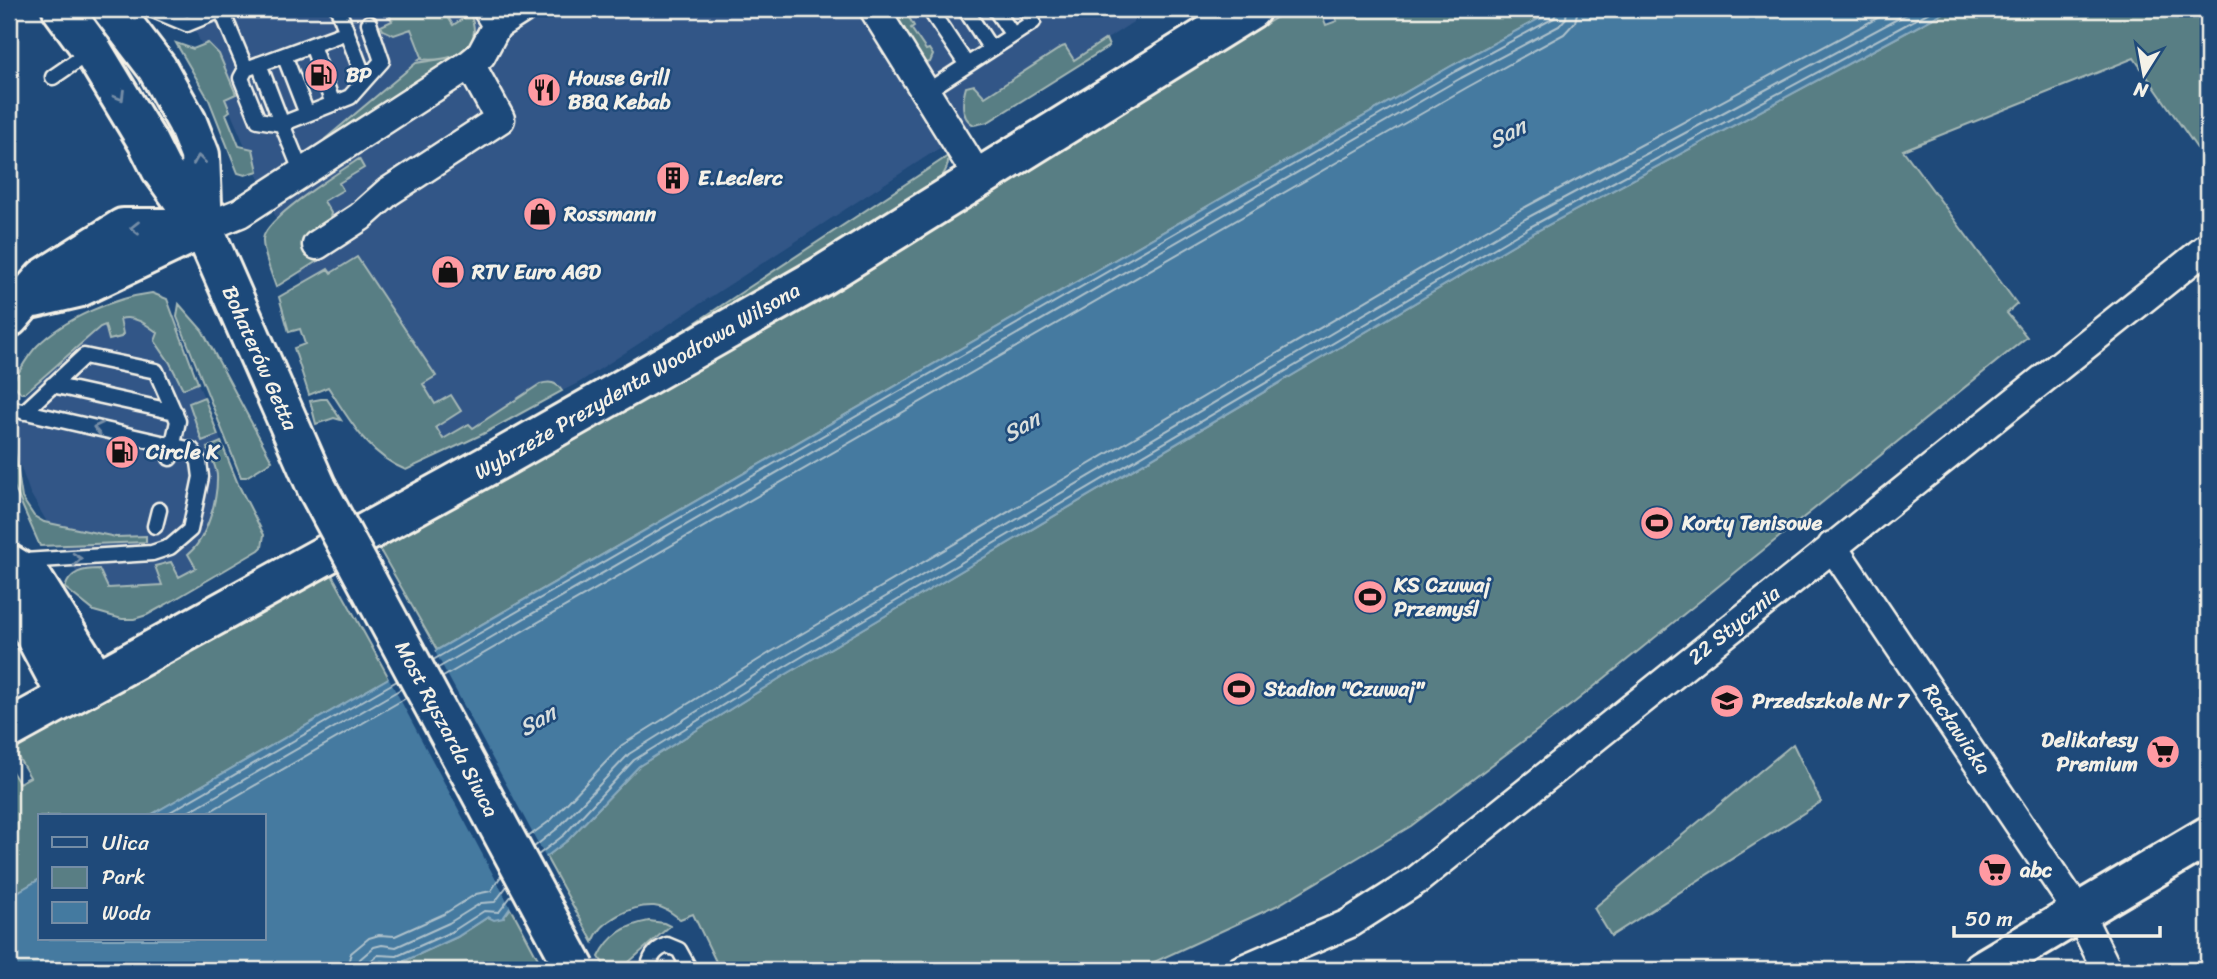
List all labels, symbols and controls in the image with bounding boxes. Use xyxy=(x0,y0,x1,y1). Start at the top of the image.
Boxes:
north arrow xyxy=(2108,38,2178,108)
fuel station icon: BP xyxy=(302,56,340,94)
place label: BP xyxy=(346,56,372,94)
place label: House Grill BBQ Kebab xyxy=(567,59,671,121)
restaurant icon: House Grill BBQ Kebab xyxy=(525,71,563,109)
text: N xyxy=(2130,73,2151,108)
one-way arrow xyxy=(111,88,124,101)
water label: San xyxy=(1481,105,1536,161)
one-way arrow xyxy=(192,154,207,166)
building icon: E.Leclerc xyxy=(654,159,692,197)
place label: E.Leclerc xyxy=(698,159,783,197)
shop icon: Rossmann xyxy=(521,195,559,233)
place label: Rossmann xyxy=(563,195,657,233)
one-way arrow xyxy=(129,220,140,236)
shop icon: RTV Euro AGD xyxy=(429,253,467,291)
place label: RTV Euro AGD xyxy=(471,253,601,291)
street label: Wybrzeże Prezydenta Woodrowa Wilsona xyxy=(466,271,808,490)
street label: Bohaterów Getta xyxy=(211,279,309,437)
water label: San xyxy=(994,398,1050,454)
one-way arrow xyxy=(92,422,104,436)
fuel station icon: Circle K xyxy=(103,433,141,471)
place label: Circle K xyxy=(145,433,221,471)
sports icon: Korty Tenisowe xyxy=(1638,504,1676,542)
place label: Korty Tenisowe xyxy=(1681,504,1822,542)
one-way arrow xyxy=(72,552,83,567)
place label: KS Czuwaj Przemyśl xyxy=(1393,566,1492,628)
street label: 22 Stycznia xyxy=(1679,575,1789,675)
sports icon: KS Czuwaj Przemyśl xyxy=(1351,578,1389,616)
street label: Most Ryszarda Siwca xyxy=(384,634,510,825)
sports icon: Stadion "Czuwaj" xyxy=(1220,670,1258,708)
place label: Stadion "Czuwaj" xyxy=(1263,670,1426,708)
street label: Racławicka xyxy=(1912,675,2002,783)
school or university icon: Przedszkole Nr 7 xyxy=(1708,682,1746,720)
place label: Przedszkole Nr 7 xyxy=(1752,682,1911,720)
water label: San xyxy=(510,692,566,748)
place label: Delikatesy Premium xyxy=(2041,721,2139,783)
supermarket icon: Delikatesy Premium xyxy=(2144,733,2182,771)
legend xyxy=(38,814,266,940)
text: Ulica xyxy=(102,824,149,862)
supermarket icon: abc xyxy=(1976,851,2014,889)
place label: abc xyxy=(2019,851,2053,889)
text: Park xyxy=(102,858,145,896)
text: Woda xyxy=(102,894,151,932)
scale bar xyxy=(1954,895,2161,939)
text: 50 m xyxy=(1965,900,2013,938)

